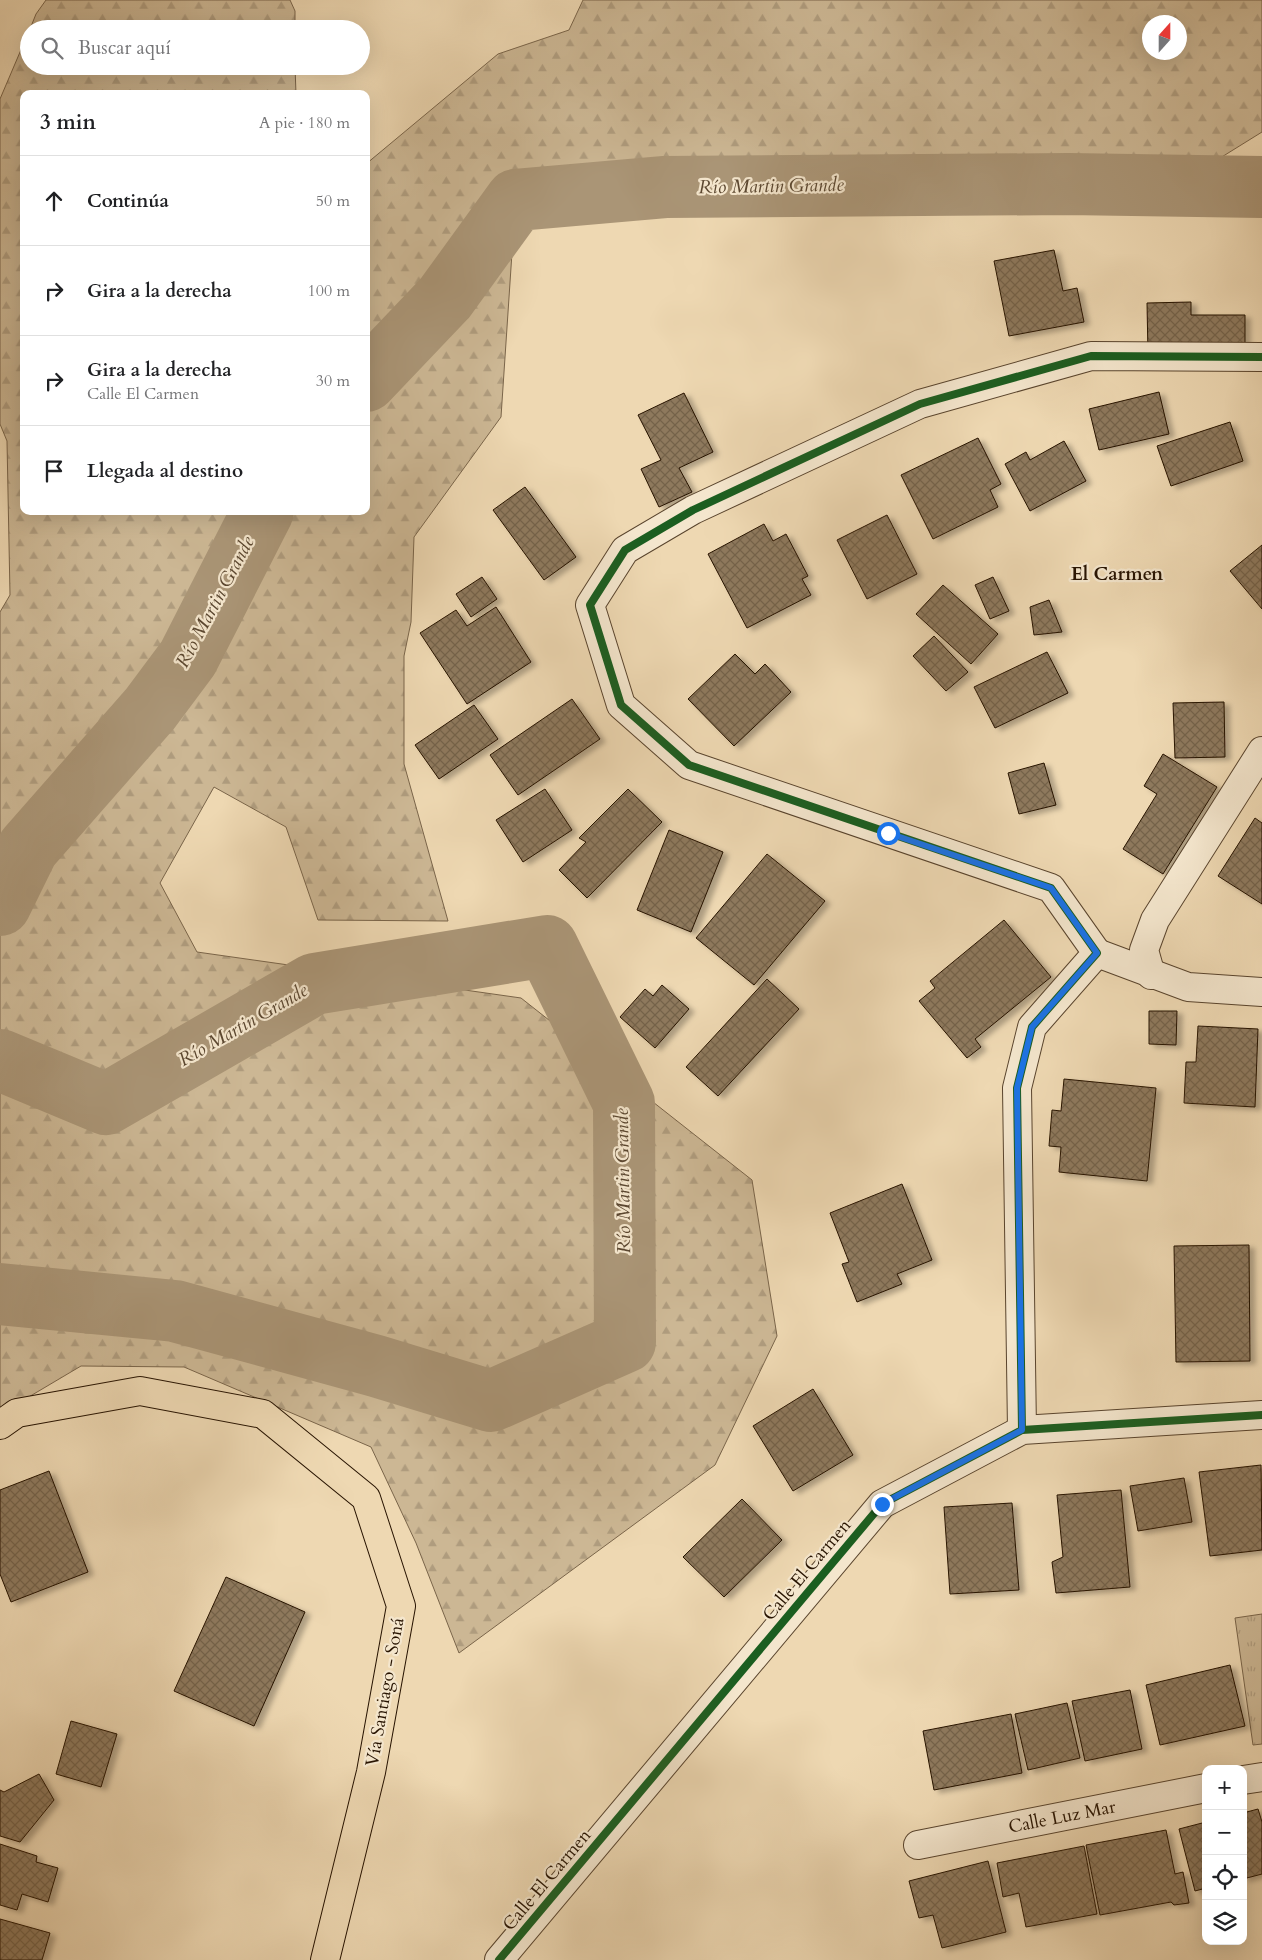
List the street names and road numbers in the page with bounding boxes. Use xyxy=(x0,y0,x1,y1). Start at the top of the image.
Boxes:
street label: Calle El Carmen xyxy=(757,1513,858,1626)
street label: Vía Santiago - Soná xyxy=(360,1615,410,1768)
street label: Calle Luz Mar xyxy=(1006,1794,1118,1840)
street label: Calle El Carmen xyxy=(497,1823,598,1936)

